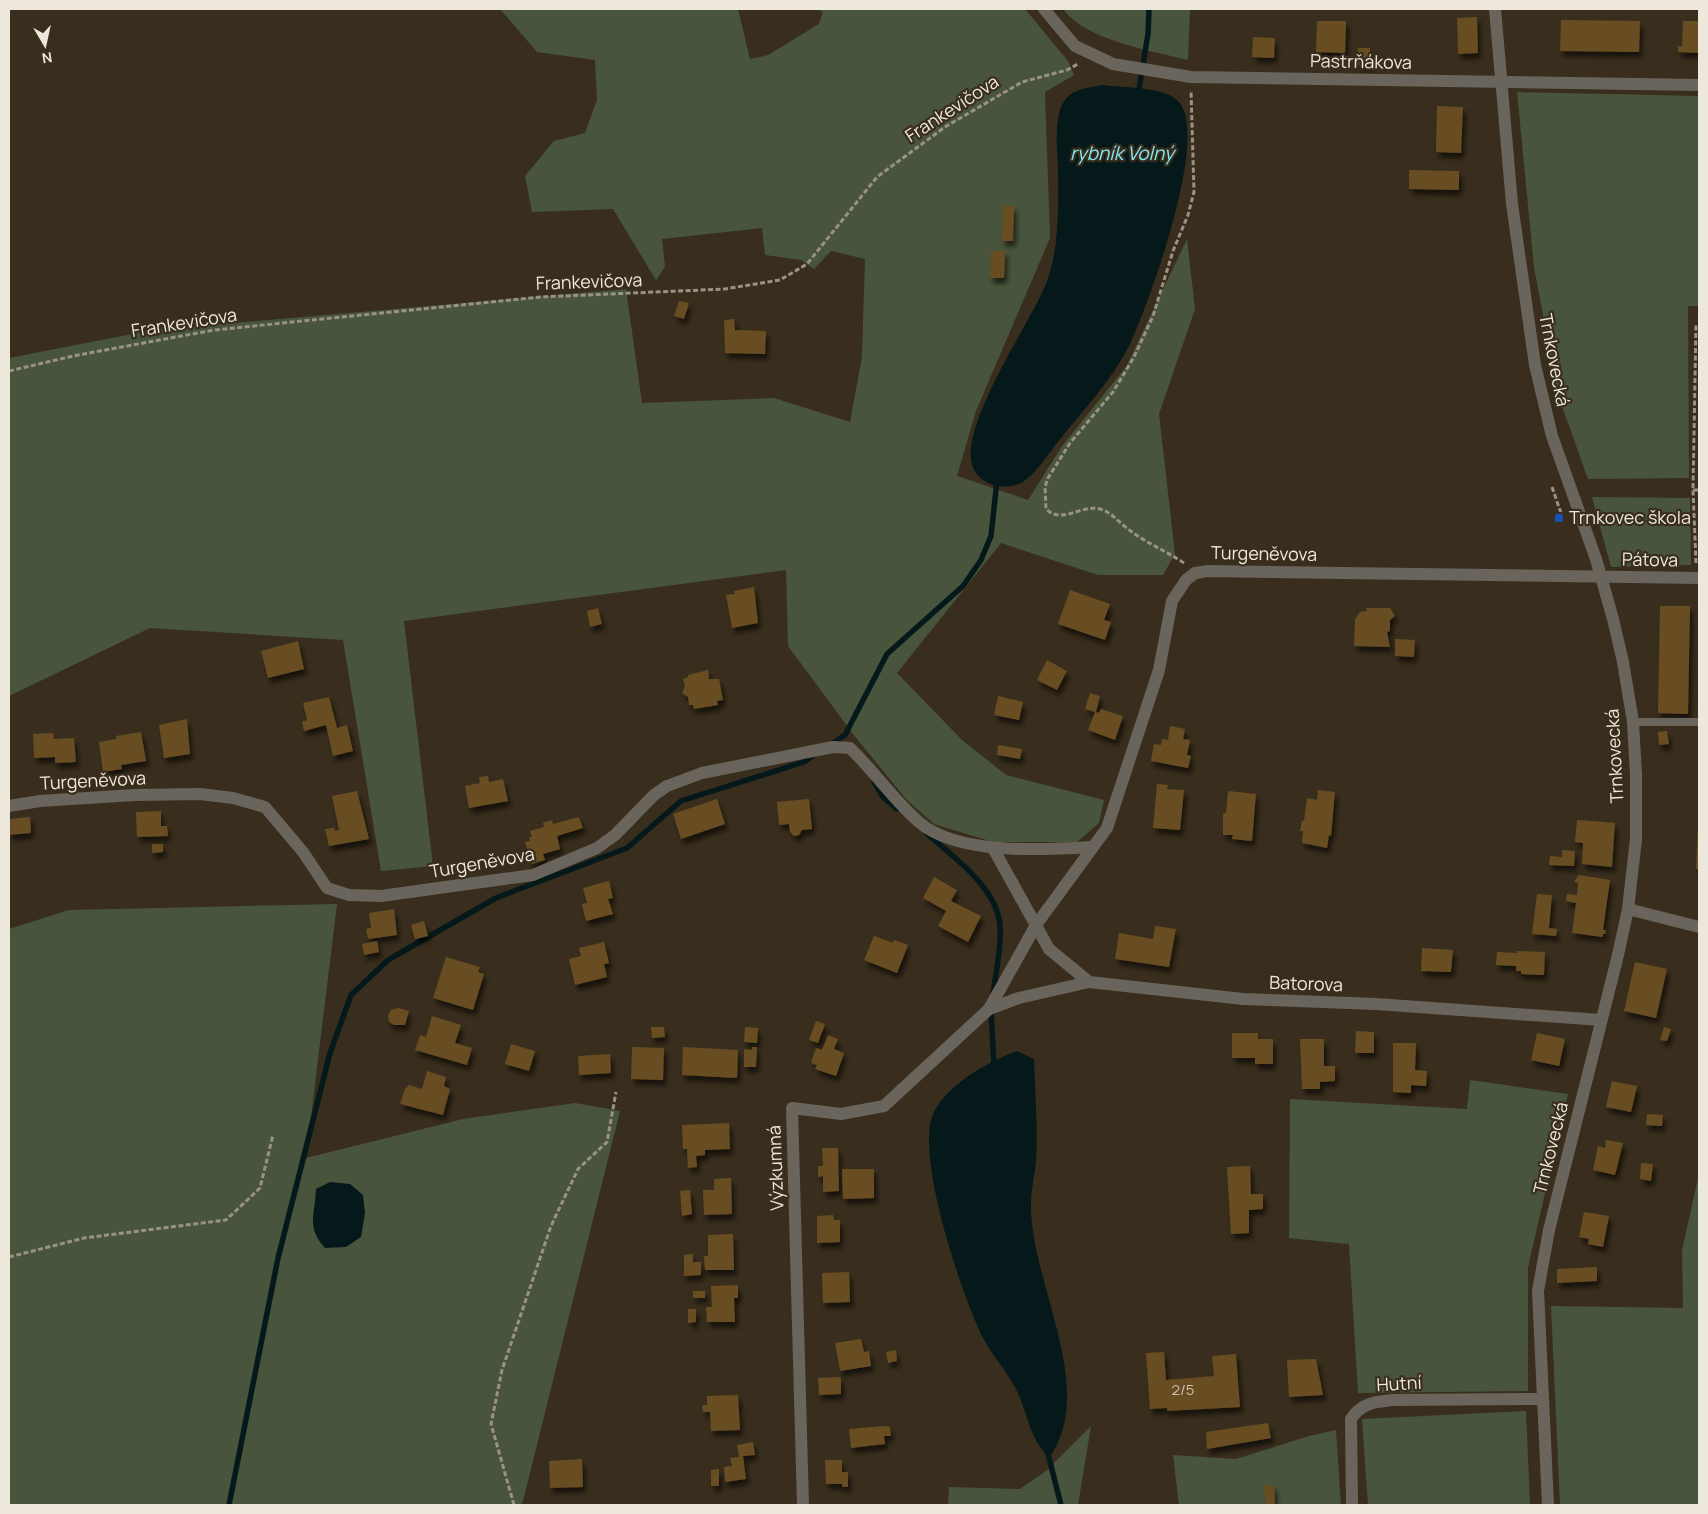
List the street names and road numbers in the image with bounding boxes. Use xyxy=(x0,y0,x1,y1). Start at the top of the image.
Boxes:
street label: Pastrňákova xyxy=(1310,48,1412,74)
street label: Frankevičova xyxy=(900,69,1003,147)
street label: Frankevičova xyxy=(535,267,643,295)
street label: Frankevičova xyxy=(129,302,238,342)
street label: Trnkovecká xyxy=(1534,311,1576,408)
street label: Turgeněvova xyxy=(1211,540,1317,566)
street label: Pátova xyxy=(1622,547,1678,571)
street label: Trnkovecká xyxy=(1600,708,1628,804)
street label: Turgeněvova xyxy=(39,765,147,795)
street label: Turgeněvova xyxy=(428,841,536,883)
street label: Batorova xyxy=(1269,970,1343,996)
street label: Trnkovecká xyxy=(1527,1099,1573,1196)
street label: Výzkumná xyxy=(762,1125,788,1211)
street label: Hutní xyxy=(1376,1370,1422,1396)

